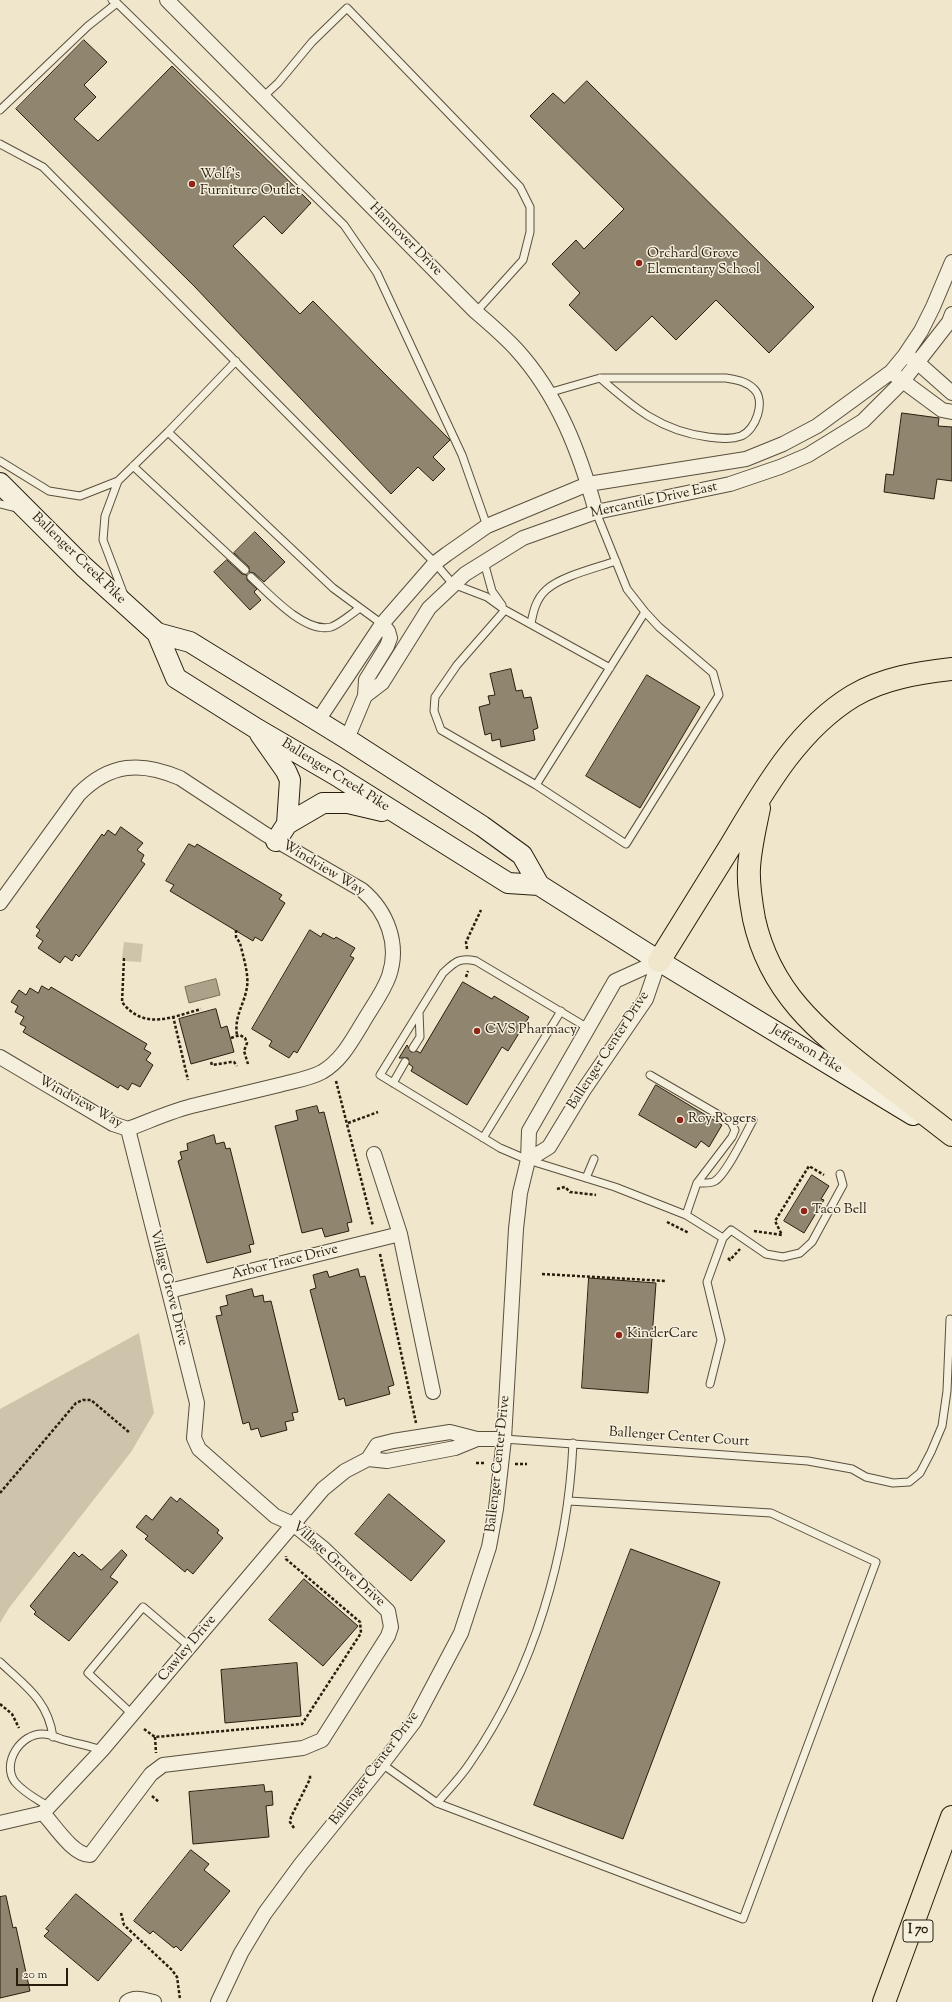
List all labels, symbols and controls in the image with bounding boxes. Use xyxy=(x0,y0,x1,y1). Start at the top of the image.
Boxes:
place label: Wolf's Furniture Outlet xyxy=(200,168,300,200)
marker: Wolf's Furniture Outlet xyxy=(187,179,197,189)
street label: Hannover Drive xyxy=(365,200,445,280)
place label: Orchard Grove Elementary School xyxy=(647,247,760,280)
marker: Orchard Grove Elementary School xyxy=(634,258,644,268)
street label: Mercantile Drive East xyxy=(589,479,719,523)
street label: Ballenger Creek Pike xyxy=(27,510,129,608)
street label: Ballenger Creek Pike xyxy=(278,736,392,816)
street label: Windview Way xyxy=(279,838,367,900)
street label: Ballenger Center Drive xyxy=(564,989,654,1113)
street label: Jefferson Pike xyxy=(767,1022,845,1078)
place label: CVS Pharmacy xyxy=(485,1023,577,1039)
marker: CVS Pharmacy xyxy=(472,1026,482,1036)
street label: Windview Way xyxy=(35,1073,125,1133)
place label: Roy Rogers xyxy=(688,1112,756,1128)
marker: Roy Rogers xyxy=(675,1115,685,1125)
place label: Taco Bell xyxy=(812,1203,867,1219)
marker: Taco Bell xyxy=(799,1206,809,1216)
street label: Village Grove Drive xyxy=(145,1228,191,1348)
street label: Arbor Trace Drive xyxy=(230,1242,340,1284)
place label: KinderCare xyxy=(627,1327,698,1343)
marker: KinderCare xyxy=(614,1330,624,1340)
street label: Ballenger Center Drive xyxy=(483,1395,515,1533)
street label: Ballenger Center Court xyxy=(608,1425,750,1451)
street label: Village Grove Drive xyxy=(288,1519,388,1611)
street label: Cawley Drive xyxy=(155,1612,221,1686)
street label: Ballenger Center Drive xyxy=(327,1709,423,1829)
road number: I 70 xyxy=(903,1920,933,1942)
scale bar xyxy=(18,1960,70,1986)
text: 20 m xyxy=(23,1966,47,1984)

